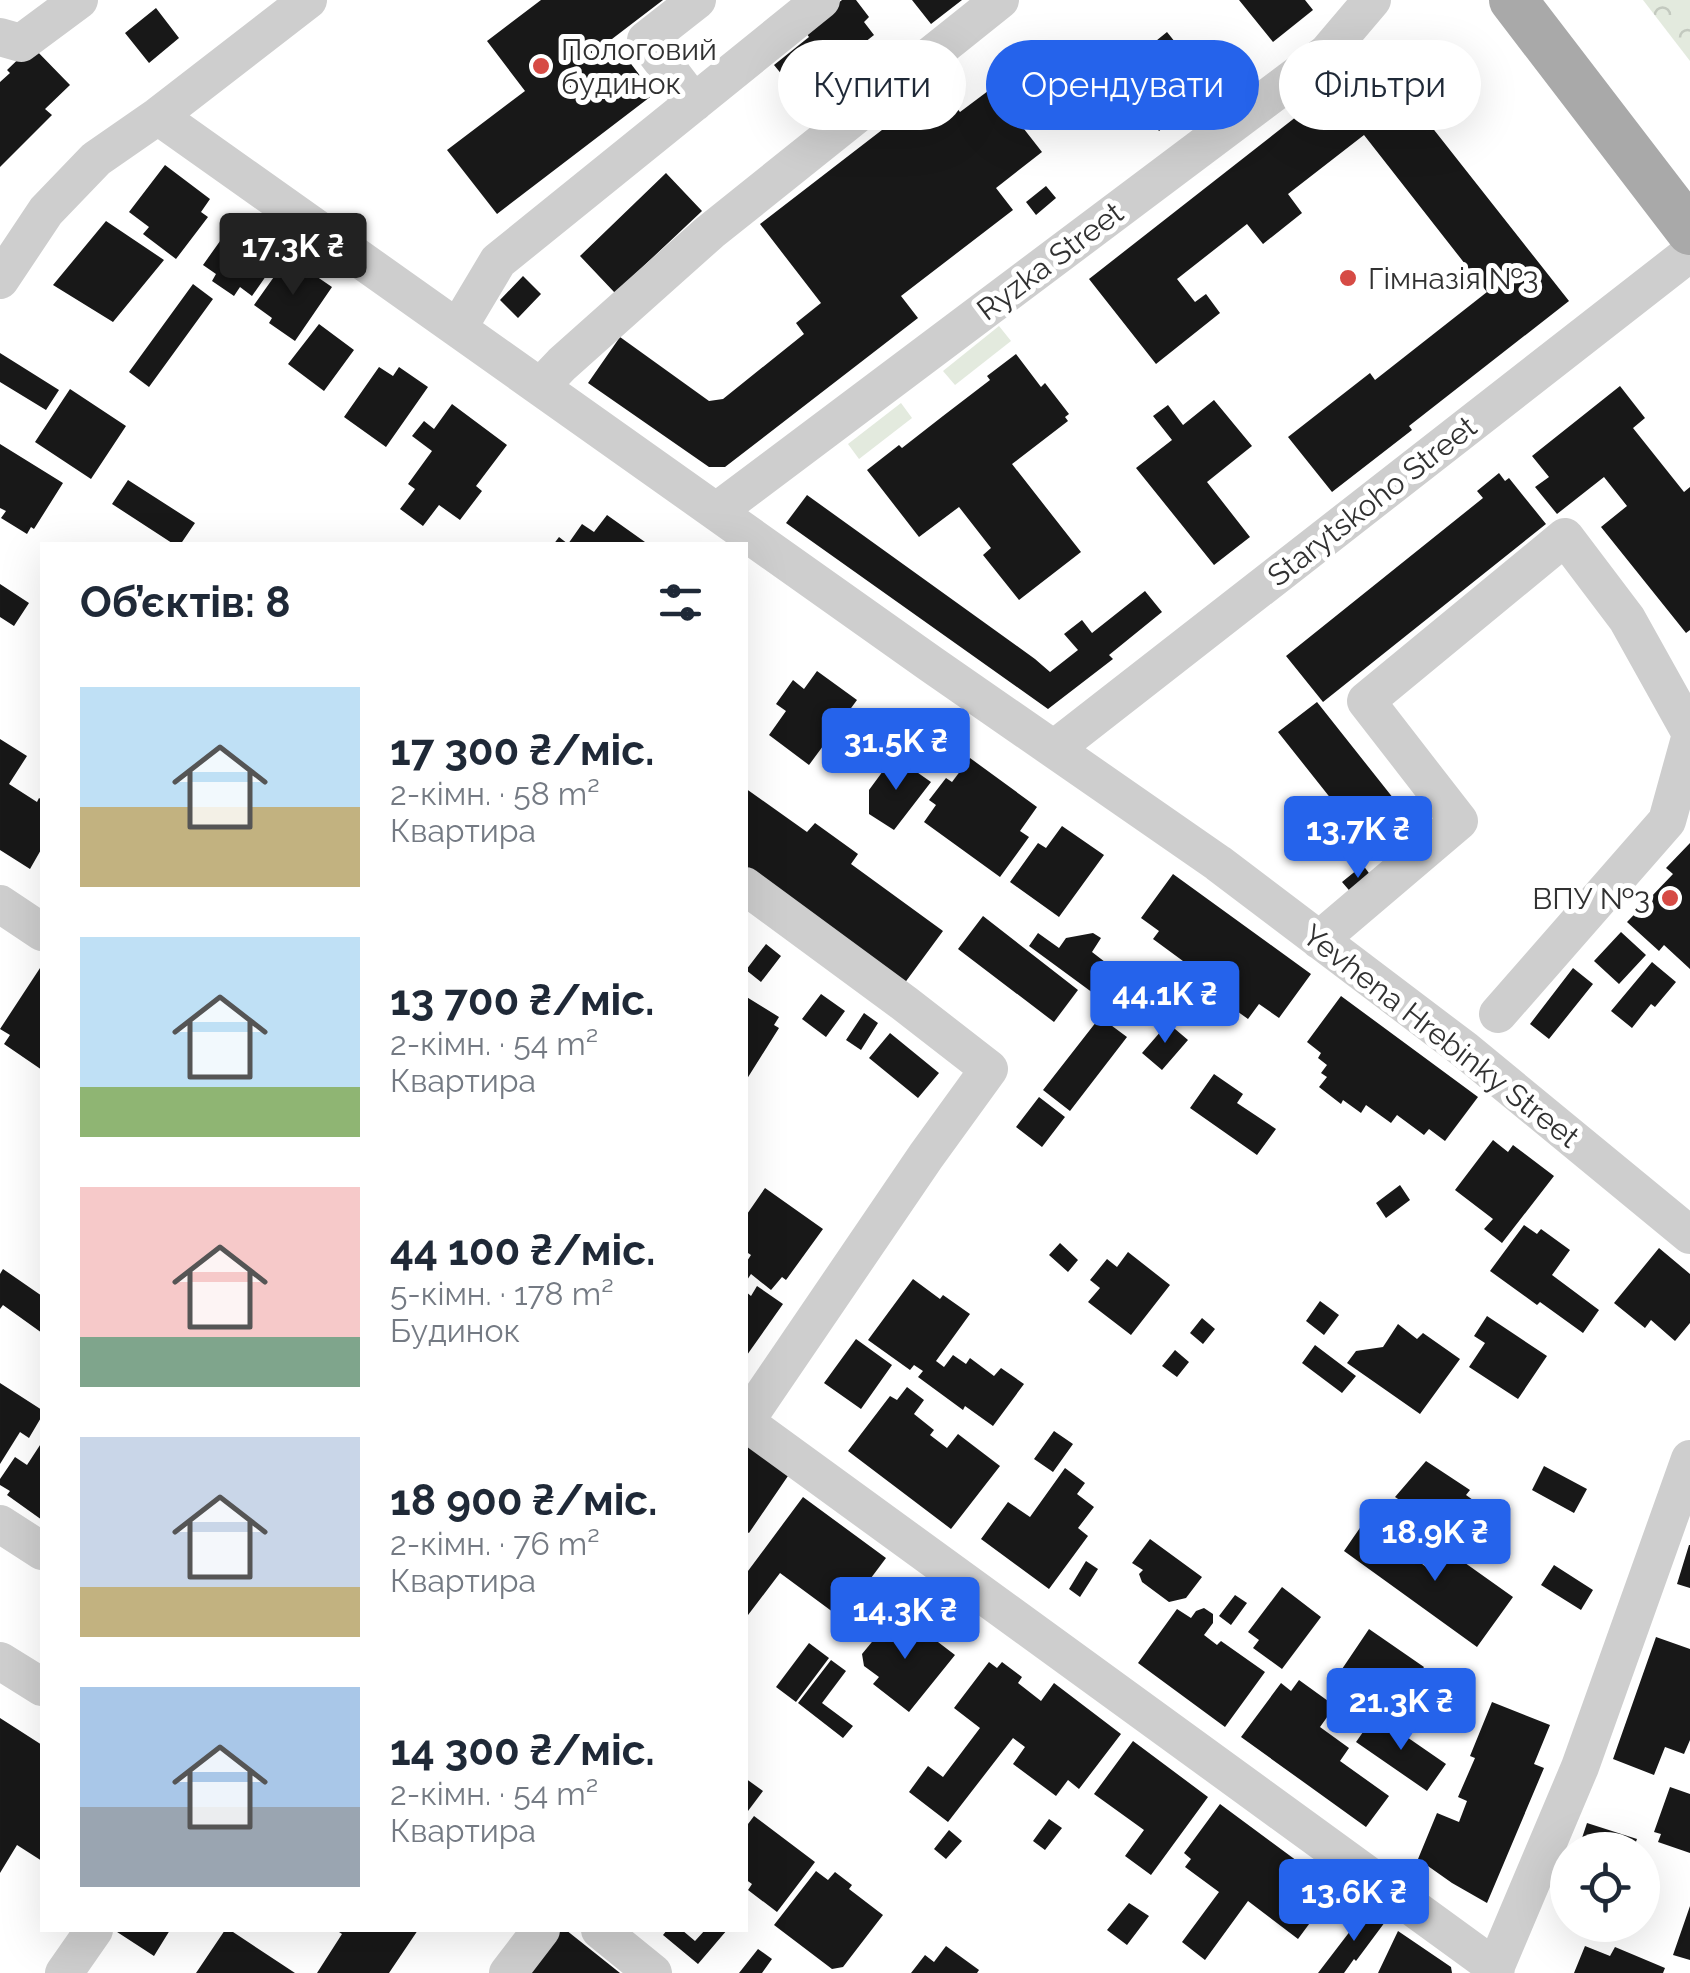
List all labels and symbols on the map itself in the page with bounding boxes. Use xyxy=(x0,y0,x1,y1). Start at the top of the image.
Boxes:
place label: Пологовий будинок xyxy=(561,32,717,101)
marker: Пологовий будинок xyxy=(530,55,552,77)
street label: Ryzka Street xyxy=(970,195,1130,327)
pin: 17.3K ₴ xyxy=(201,213,385,298)
place label: Гімназія №3 xyxy=(1368,261,1539,296)
marker: Гімназія №3 xyxy=(1337,267,1359,289)
street label: Starytskoho Street xyxy=(1261,409,1483,593)
pin: 31.5K ₴ xyxy=(804,708,988,793)
pin: 13.7K ₴ xyxy=(1266,796,1450,881)
place label: ВПУ №3 xyxy=(1532,881,1650,916)
marker: ВПУ №3 xyxy=(1659,887,1681,909)
street label: Yevhena Hrebinky Street xyxy=(1296,917,1586,1155)
pin: 44.1K ₴ xyxy=(1073,961,1257,1046)
pin: 18.9K ₴ xyxy=(1343,1499,1527,1584)
pin: 14.3K ₴ xyxy=(813,1577,997,1662)
pin: 21.3K ₴ xyxy=(1309,1668,1493,1753)
pin: 13.6K ₴ xyxy=(1262,1859,1446,1944)

